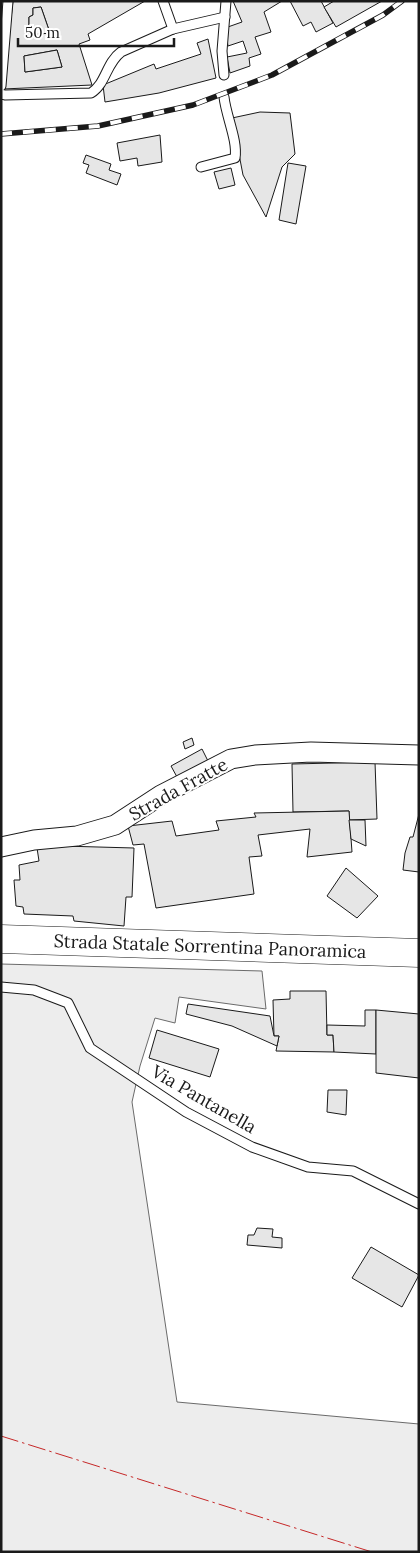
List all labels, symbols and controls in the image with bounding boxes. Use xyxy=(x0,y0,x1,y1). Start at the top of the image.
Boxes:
scale bar xyxy=(18,15,174,47)
text: 50 m xyxy=(25,23,60,42)
street label: Strada Fratte xyxy=(125,752,232,826)
street label: Strada Statale Sorrentina Panoramica xyxy=(53,929,367,963)
street label: Via Pantanella xyxy=(147,1059,261,1138)

